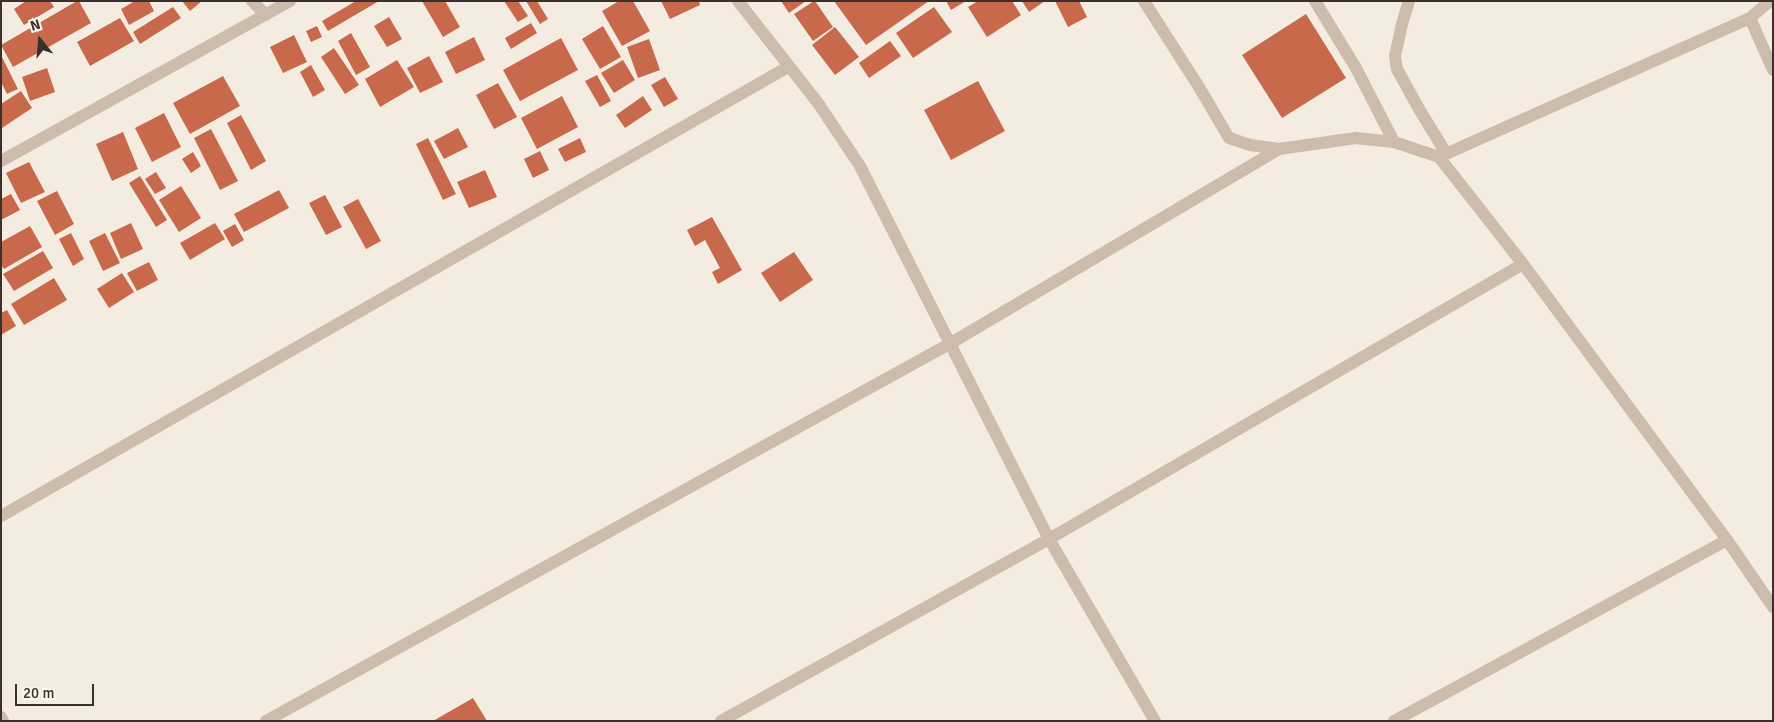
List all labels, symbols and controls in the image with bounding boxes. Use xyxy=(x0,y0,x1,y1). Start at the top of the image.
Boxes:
north arrow xyxy=(15,15,65,65)
text: N xyxy=(28,16,43,35)
scale bar xyxy=(18,674,96,706)
text: 20 m xyxy=(23,684,54,702)

